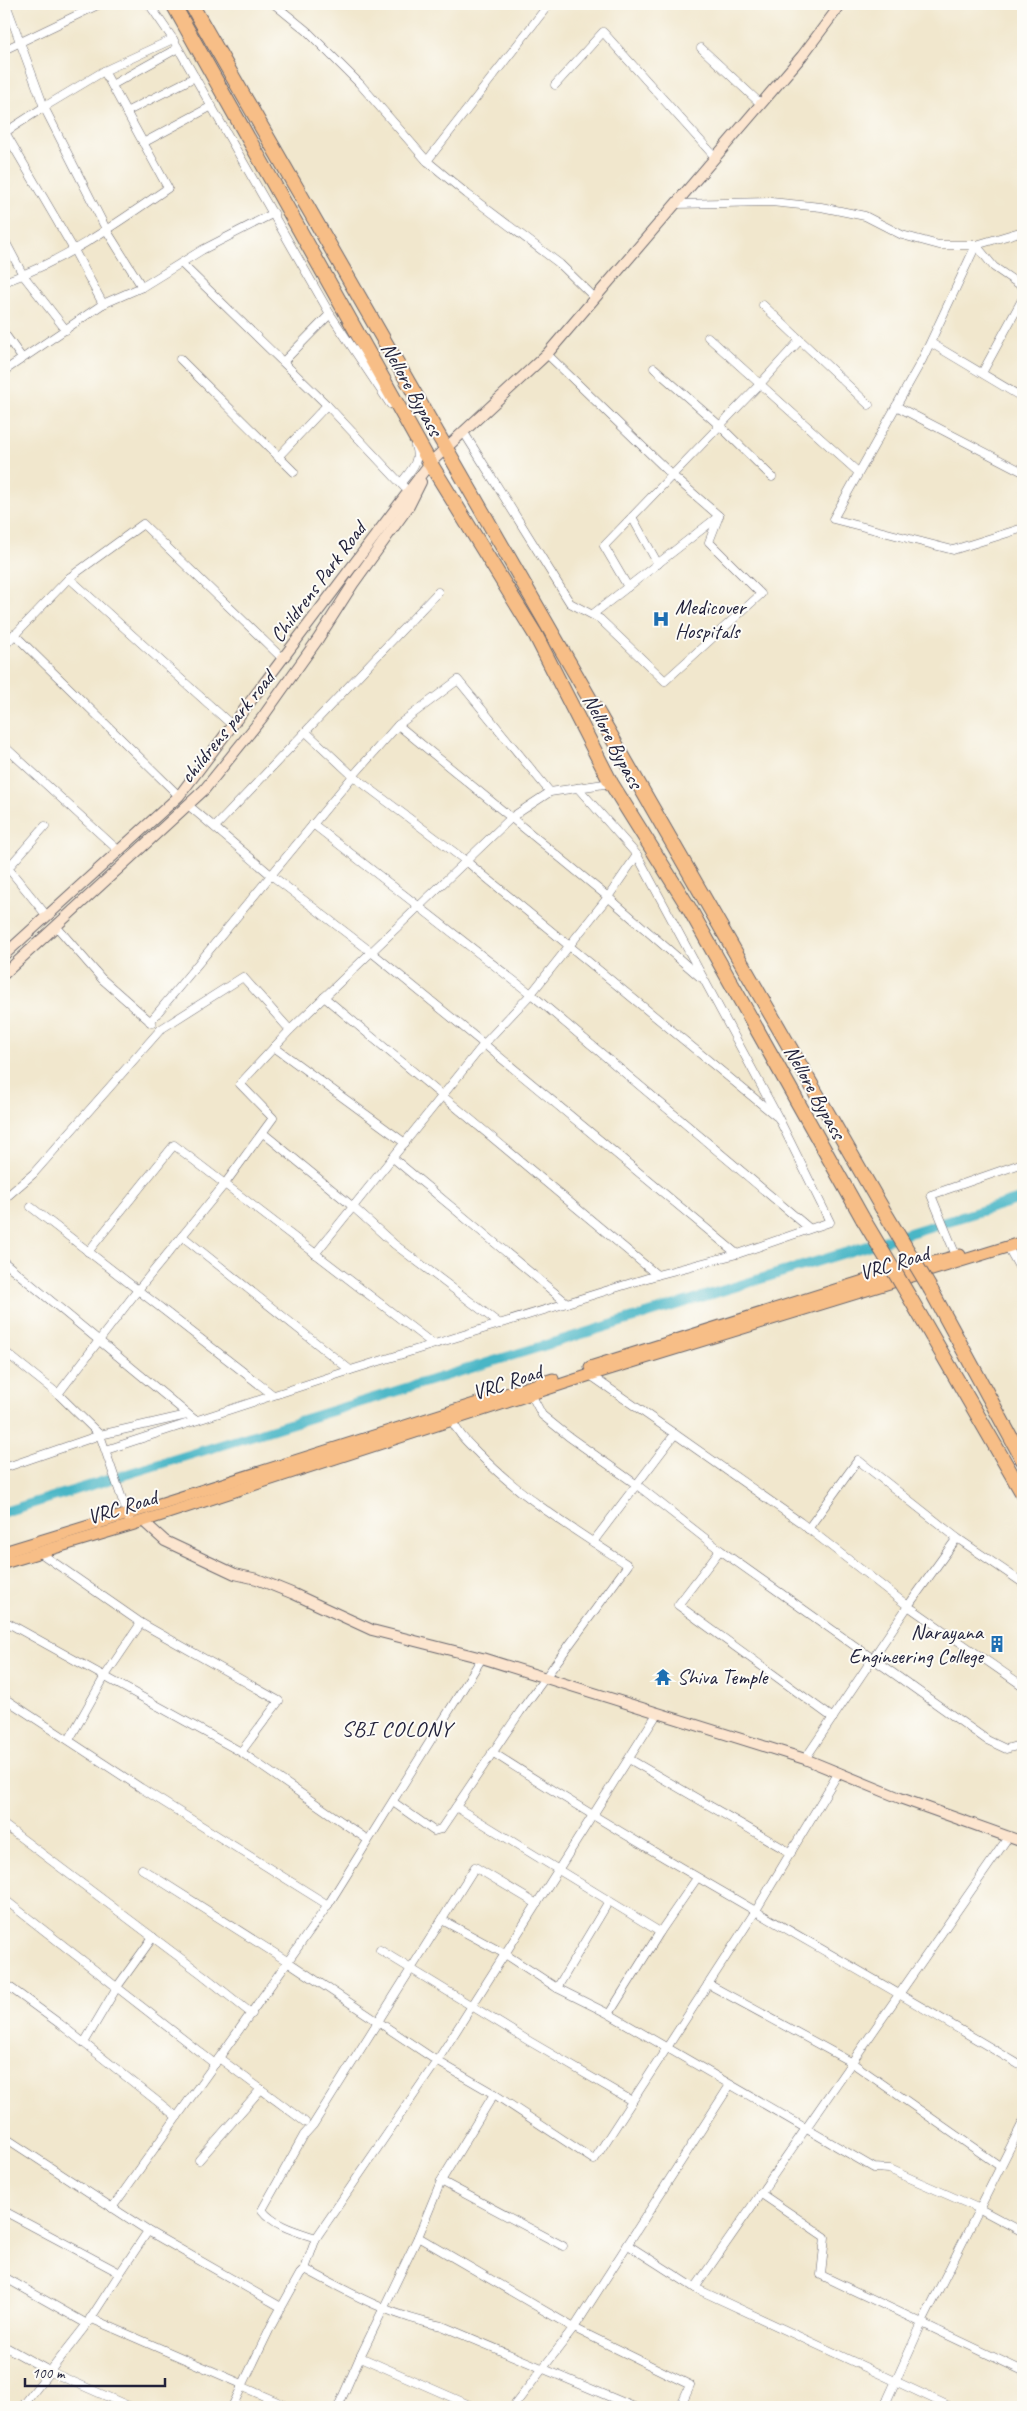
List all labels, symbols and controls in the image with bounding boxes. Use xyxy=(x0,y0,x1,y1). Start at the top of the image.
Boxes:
street label: Nellore Bypass xyxy=(376,338,449,442)
street label: Childrens Park Road xyxy=(264,515,373,647)
place label: Medicover Hospitals xyxy=(675,594,748,644)
hospital icon: Medicover Hospitals xyxy=(651,609,671,629)
street label: childrens park road xyxy=(174,663,282,789)
street label: Nellore Bypass xyxy=(577,689,650,794)
street label: Nellore Bypass xyxy=(779,1041,852,1145)
street label: VRC Road xyxy=(856,1239,935,1286)
street label: VRC Road xyxy=(469,1357,548,1405)
street label: VRC Road xyxy=(84,1483,163,1530)
place label: Narayana Engineering College xyxy=(849,1619,985,1669)
building icon: Narayana Engineering College xyxy=(987,1634,1007,1654)
place label: Shiva Temple xyxy=(677,1664,769,1690)
temple icon: Shiva Temple xyxy=(653,1667,673,1687)
district label: SBI COLONY xyxy=(342,1715,455,1743)
scale bar xyxy=(25,2356,165,2388)
text: 100 m xyxy=(32,2364,66,2383)

